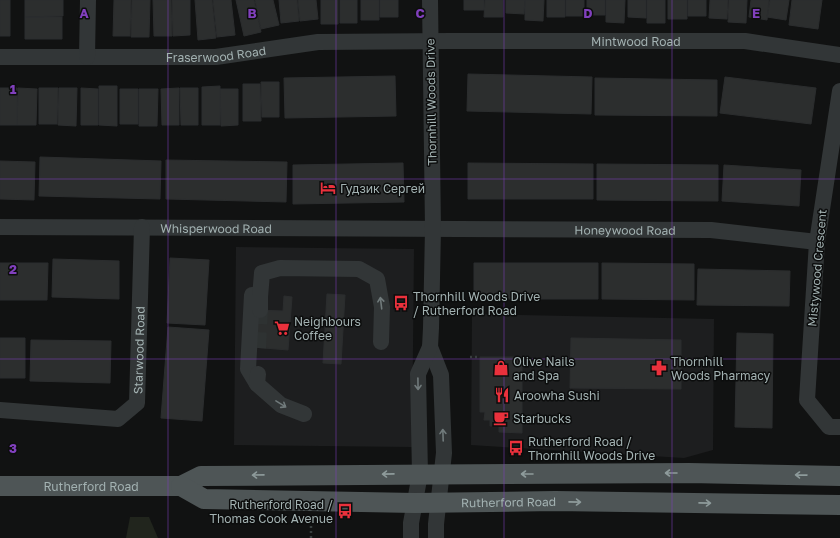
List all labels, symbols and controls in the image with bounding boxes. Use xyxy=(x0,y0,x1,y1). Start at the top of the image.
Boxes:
text: A xyxy=(79,5,89,21)
text: B xyxy=(247,5,257,21)
text: C xyxy=(415,5,425,21)
text: D xyxy=(583,5,593,21)
text: E xyxy=(752,5,760,21)
street label: Mintwood Road xyxy=(591,34,681,49)
street label: Thornhill Woods Drive xyxy=(422,38,440,166)
street label: Fraserwood Road xyxy=(166,42,267,65)
text: 1 xyxy=(10,81,17,97)
hotel icon: Гудзик Сергей xyxy=(319,179,337,197)
place label: Гудзик Сергей xyxy=(340,181,425,196)
street label: Mistywood Crescent xyxy=(804,208,830,327)
street label: Whisperwood Road xyxy=(160,220,272,236)
street label: Honeywood Road xyxy=(574,222,676,237)
text: 2 xyxy=(9,261,17,277)
place label: Thornhill Woods Drive / Rutherford Road xyxy=(413,289,540,318)
bus stop icon: Thornhill Woods Drive / Rutherford Road xyxy=(392,294,410,312)
one-way arrow xyxy=(377,297,385,310)
street label: Starwood Road xyxy=(130,306,147,394)
place label: Neighbours Coffee xyxy=(294,314,361,343)
supermarket icon: Neighbours Coffee xyxy=(273,319,291,337)
place label: Olive Nails and Spa xyxy=(513,354,575,383)
place label: Thornhill Woods Pharmacy xyxy=(671,354,771,383)
shop icon: Olive Nails and Spa xyxy=(492,359,510,377)
pharmacy icon: Thornhill Woods Pharmacy xyxy=(650,359,668,377)
one-way arrow xyxy=(415,377,422,390)
restaurant icon: Aroowha Sushi xyxy=(493,386,511,404)
place label: Aroowha Sushi xyxy=(514,388,600,403)
one-way arrow xyxy=(275,400,286,408)
cafe icon: Starbucks xyxy=(492,409,510,427)
place label: Starbucks xyxy=(513,411,571,426)
one-way arrow xyxy=(439,429,447,442)
place label: Rutherford Road / Thornhill Woods Drive xyxy=(528,434,655,463)
bus stop icon: Rutherford Road / Thornhill Woods Drive xyxy=(507,439,525,457)
text: 3 xyxy=(9,440,17,456)
one-way arrow xyxy=(665,469,678,477)
one-way arrow xyxy=(382,470,395,478)
one-way arrow xyxy=(521,470,534,478)
one-way arrow xyxy=(252,471,265,479)
one-way arrow xyxy=(795,471,808,479)
street label: Rutherford Road xyxy=(43,479,139,494)
street label: Rutherford Road xyxy=(461,493,556,510)
place label: Rutherford Road / Thomas Cook Avenue xyxy=(210,497,333,526)
one-way arrow xyxy=(568,498,581,506)
one-way arrow xyxy=(698,500,711,507)
bus stop icon: Rutherford Road / Thomas Cook Avenue xyxy=(336,502,354,520)

